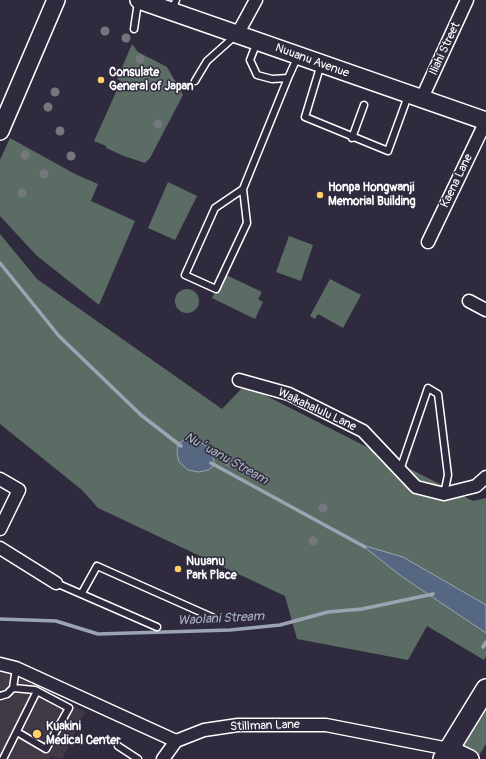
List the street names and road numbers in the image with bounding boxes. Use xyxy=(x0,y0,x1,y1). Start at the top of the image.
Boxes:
street label: Iliahi Street xyxy=(426,20,464,78)
street label: Nuuanu Avenue xyxy=(273,41,351,81)
street label: Kaena Lane xyxy=(438,152,476,210)
street label: Waikahalulu Lane xyxy=(276,386,358,434)
street label: Stillman Lane xyxy=(230,718,300,734)

